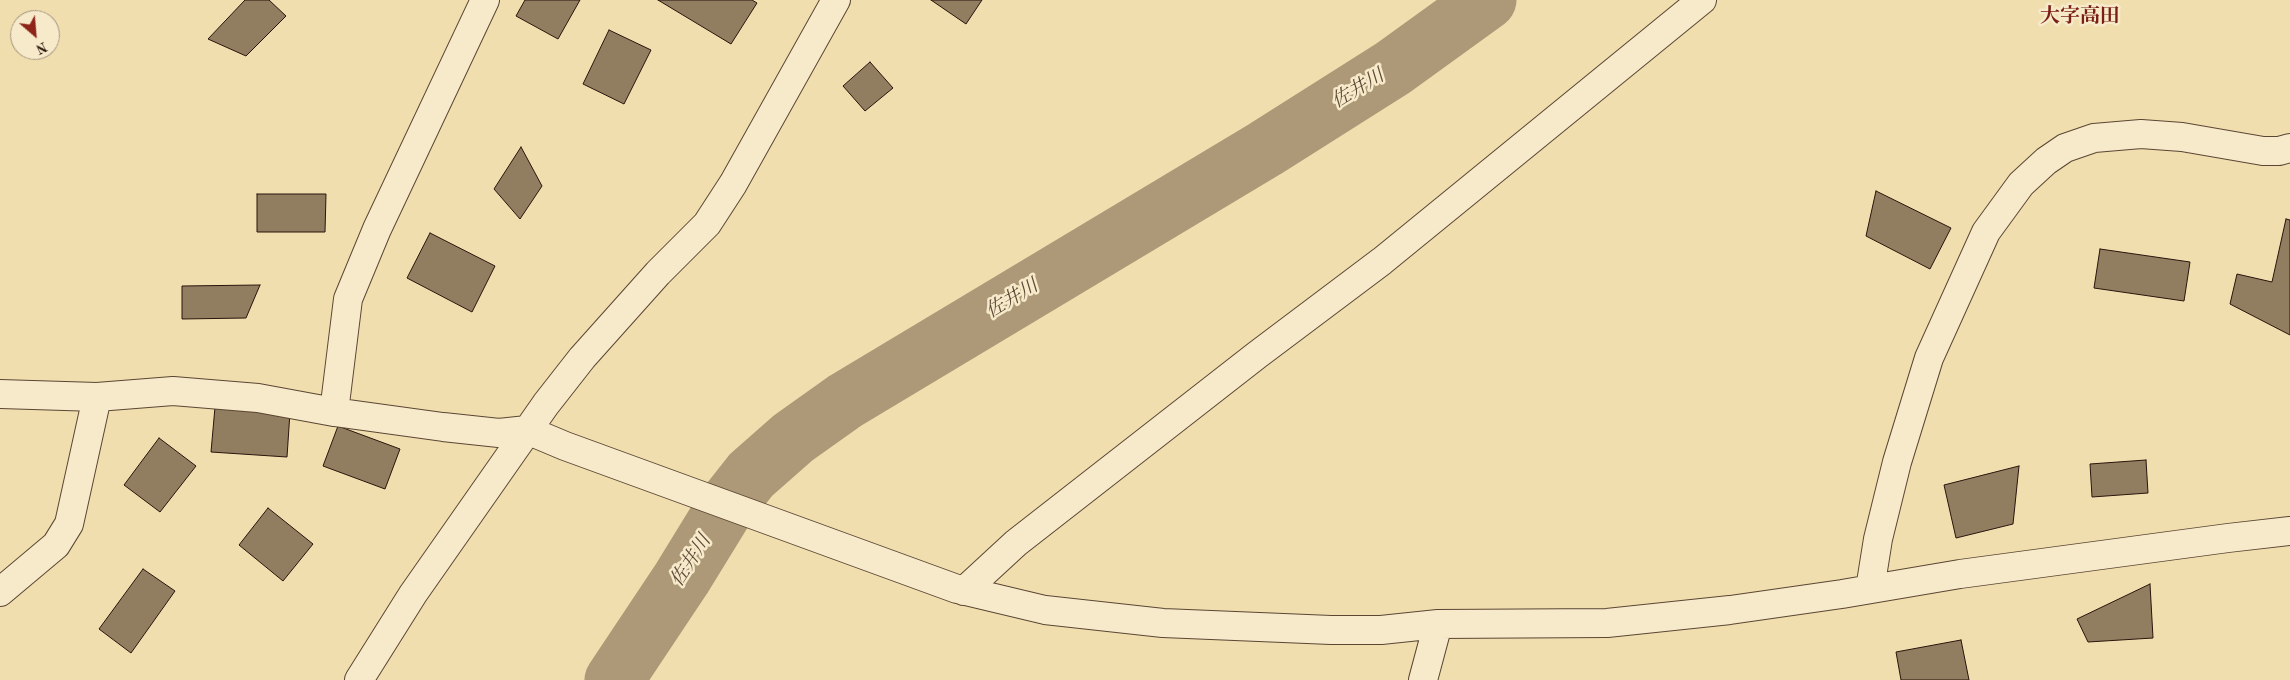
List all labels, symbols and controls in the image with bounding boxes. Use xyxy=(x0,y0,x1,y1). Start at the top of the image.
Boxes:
district label: 大字高田 xyxy=(2040,5,2120,29)
north arrow xyxy=(10,10,60,60)
text: N xyxy=(33,39,49,56)
water label: 佐井川 xyxy=(1328,65,1388,113)
water label: 佐井川 xyxy=(982,275,1042,323)
water label: 佐井川 xyxy=(666,531,716,591)

